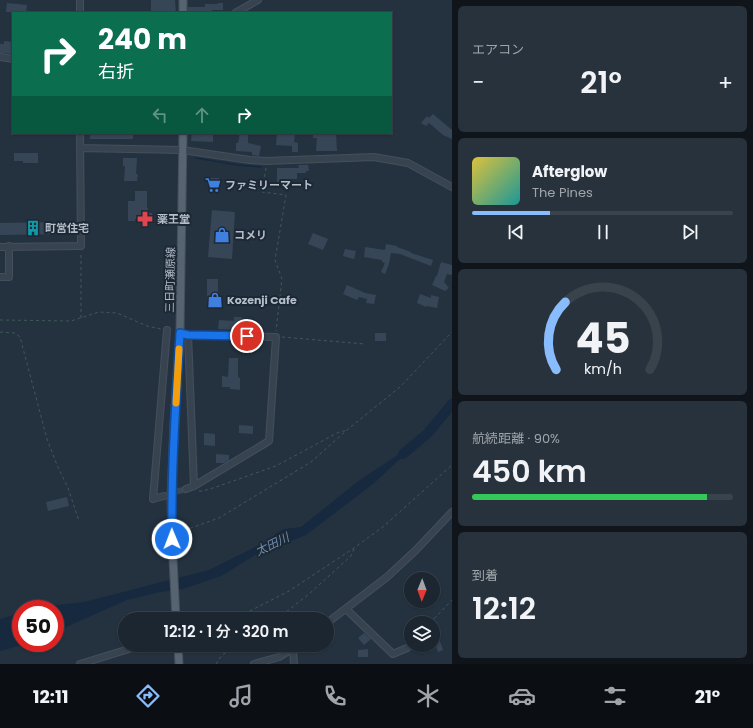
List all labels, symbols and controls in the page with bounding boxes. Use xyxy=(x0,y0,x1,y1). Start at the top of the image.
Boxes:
text: 240 m xyxy=(98,20,187,59)
icon: right xyxy=(32,28,84,80)
text: エアコン xyxy=(472,40,524,59)
text: 右折 xyxy=(98,59,134,84)
text: 21° xyxy=(580,61,622,104)
text: − xyxy=(472,67,484,98)
text: + xyxy=(718,67,733,98)
icon: left xyxy=(149,104,171,126)
icon: ahead xyxy=(191,104,213,126)
icon: right xyxy=(233,104,255,126)
text: Afterglow xyxy=(532,161,607,182)
supermarket icon: ファミリーマート xyxy=(204,176,222,194)
place label: ファミリーマート xyxy=(225,177,313,193)
text: The Pines xyxy=(532,183,593,202)
pharmacy icon: 薬王堂 xyxy=(136,210,154,228)
place label: 薬王堂 xyxy=(157,211,190,227)
building icon: 町営住宅 xyxy=(24,219,42,237)
place label: 町営住宅 xyxy=(45,220,89,236)
icon: previous xyxy=(505,221,527,243)
icon: pause xyxy=(592,221,614,243)
icon: next xyxy=(679,221,701,243)
shop icon: コメリ xyxy=(213,226,231,244)
place label: コメリ xyxy=(234,227,267,243)
street label: 三日町瀬原線 xyxy=(161,247,179,313)
shop icon: Kozenji Cafe xyxy=(206,291,224,309)
place label: Kozenji Cafe xyxy=(227,292,297,308)
text: 45 xyxy=(575,309,630,368)
pin xyxy=(230,319,264,353)
icon: arrive xyxy=(236,325,258,347)
text: km/h xyxy=(583,359,622,379)
text: 航続距離 · 90% xyxy=(472,429,560,448)
text: 450 km xyxy=(472,450,587,493)
position arrow xyxy=(151,518,193,560)
water label: 太田川 xyxy=(252,528,294,560)
text: 到着 xyxy=(472,566,498,585)
north arrow xyxy=(404,572,440,608)
map controls xyxy=(404,572,440,652)
text: 12:12 xyxy=(472,587,536,630)
speed limit sign: 50 xyxy=(12,600,64,652)
button: layers xyxy=(404,616,440,652)
text: 12:12 · 1 分 · 320 m xyxy=(164,621,288,642)
icon: directions xyxy=(134,682,162,710)
icon: music xyxy=(227,682,255,710)
icon: phone xyxy=(321,682,349,710)
icon: climate xyxy=(414,682,442,710)
icon: car xyxy=(508,682,536,710)
icon: filters xyxy=(601,682,629,710)
text: 12:11 xyxy=(33,684,68,709)
text: 21° xyxy=(695,684,720,709)

